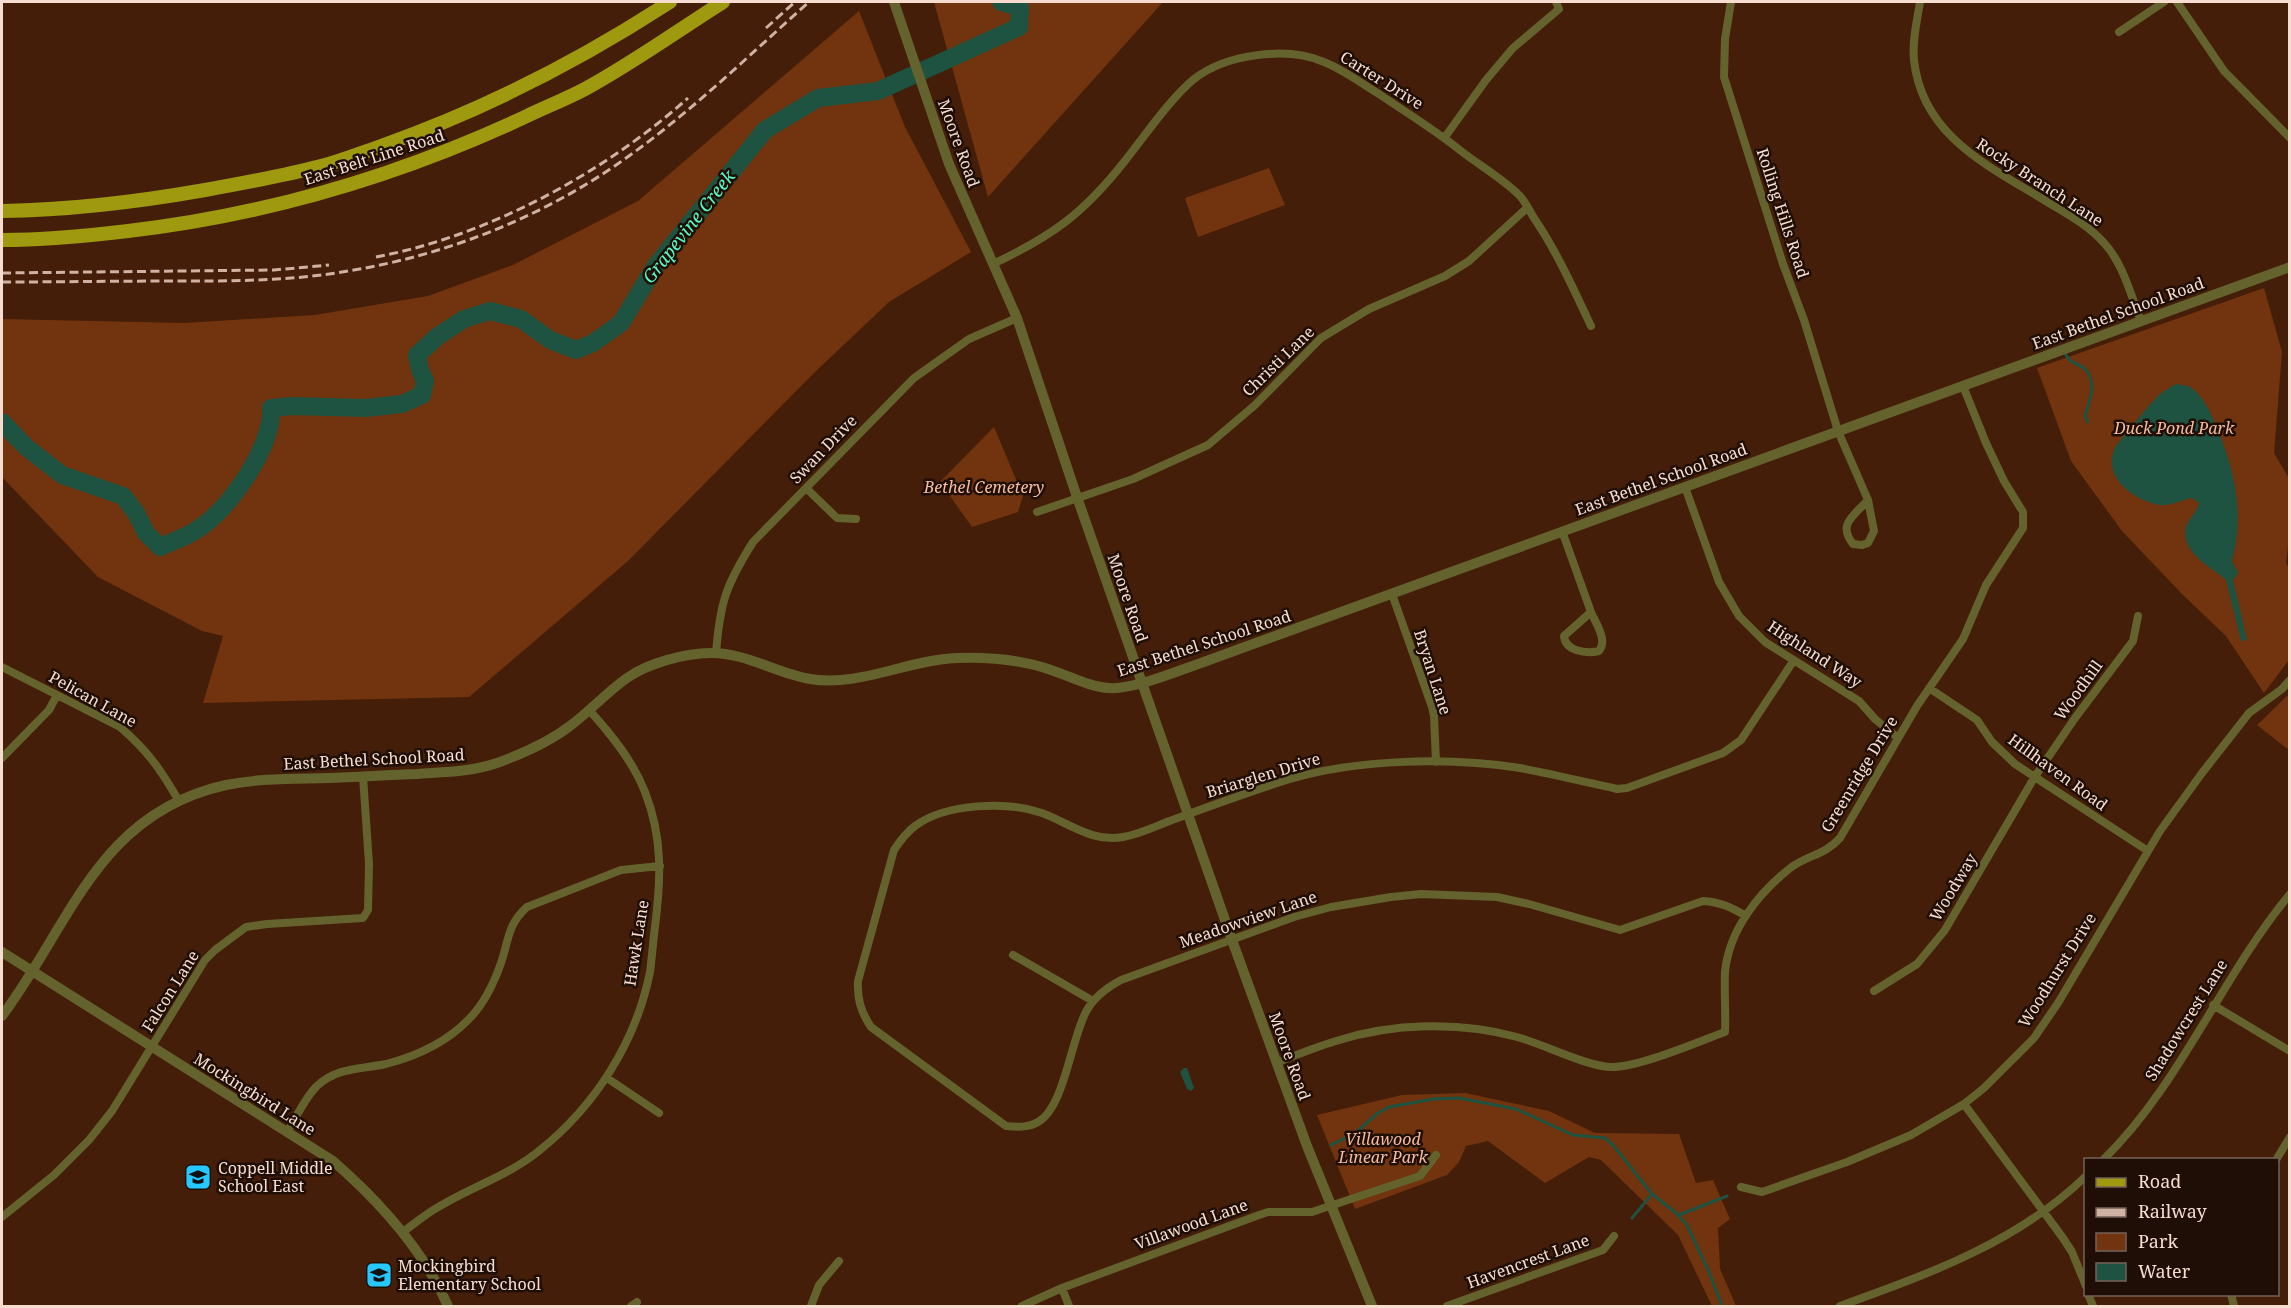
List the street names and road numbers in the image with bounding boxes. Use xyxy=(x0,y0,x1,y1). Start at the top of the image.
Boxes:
street label: Carter Drive xyxy=(1336,46,1428,114)
street label: Moore Road xyxy=(933,96,985,190)
street label: East Belt Line Road xyxy=(301,124,447,190)
street label: Rocky Branch Lane xyxy=(1972,133,2108,231)
street label: Rolling Hills Road xyxy=(1752,145,1814,281)
street label: East Bethel School Road xyxy=(2029,272,2207,354)
street label: Christi Lane xyxy=(1237,321,1319,401)
street label: Swan Drive xyxy=(785,410,861,488)
street label: East Bethel School Road xyxy=(1572,438,1750,520)
street label: Moore Road xyxy=(1103,551,1153,645)
street label: East Bethel School Road xyxy=(1114,604,1294,681)
street label: Highland Way xyxy=(1764,615,1867,693)
street label: Bryan Lane xyxy=(1409,627,1457,717)
street label: Woodhill xyxy=(2049,655,2107,724)
street label: Pelican Lane xyxy=(45,666,141,732)
street label: Greenridge Drive xyxy=(1815,712,1903,836)
street label: Hillhaven Road xyxy=(2004,728,2112,816)
street label: East Bethel School Road xyxy=(283,743,465,775)
street label: Briarglen Drive xyxy=(1203,747,1323,803)
street label: Woodway xyxy=(1924,848,1982,925)
street label: Meadowview Lane xyxy=(1176,885,1320,953)
street label: Hawk Lane xyxy=(618,898,654,988)
street label: Woodhurst Drive xyxy=(2013,909,2101,1031)
street label: Falcon Lane xyxy=(136,946,204,1036)
street label: Shadowcrest Lane xyxy=(2140,955,2232,1085)
street label: Moore Road xyxy=(1264,1009,1316,1103)
street label: Mockingbird Lane xyxy=(190,1048,320,1140)
street label: Villawood Lane xyxy=(1131,1193,1251,1255)
street label: Havencrest Lane xyxy=(1464,1229,1592,1293)

